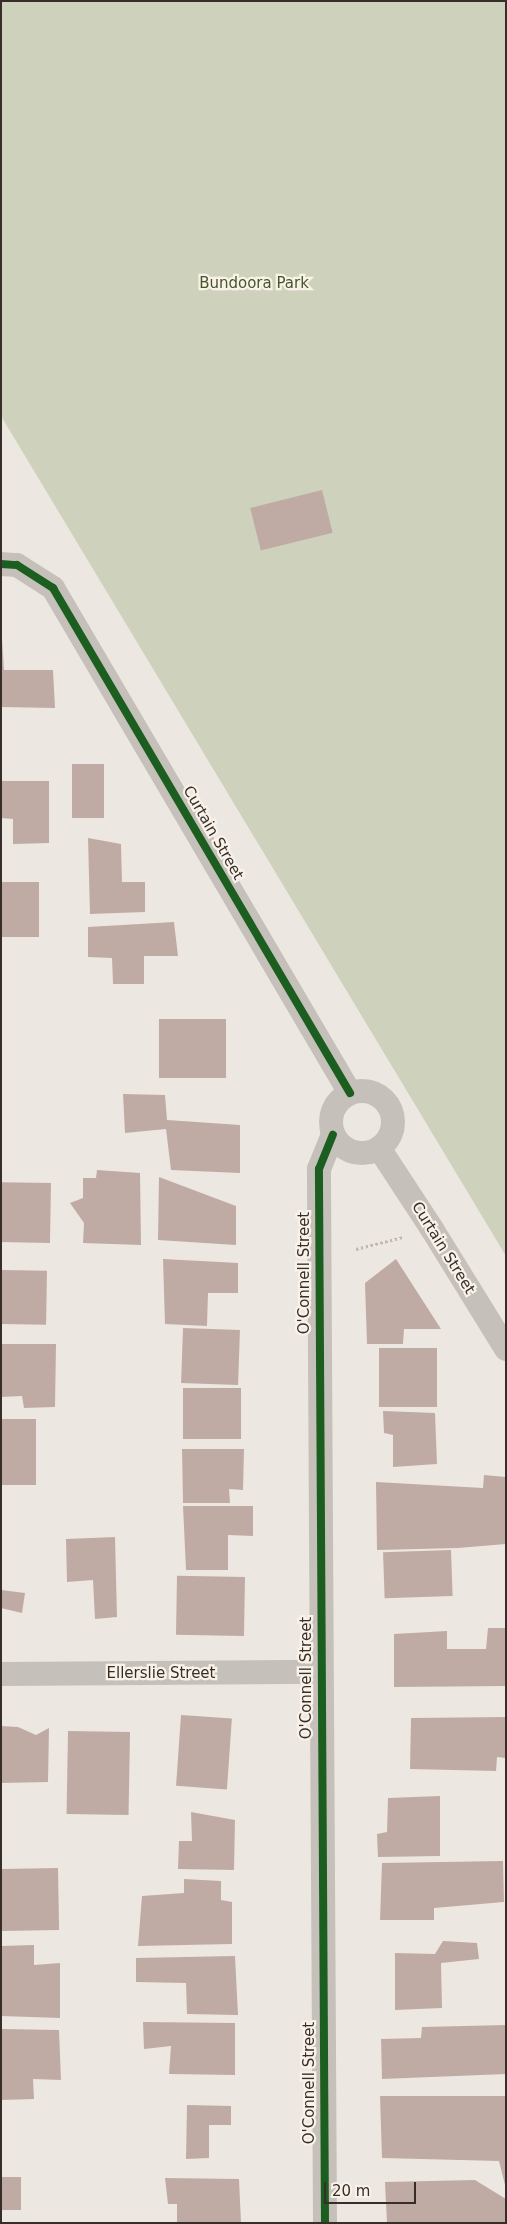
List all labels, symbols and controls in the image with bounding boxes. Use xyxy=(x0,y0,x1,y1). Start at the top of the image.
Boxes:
park label: Bundoora Park xyxy=(199,275,309,293)
street label: Curtain Street xyxy=(179,783,247,883)
street label: Curtain Street xyxy=(407,1199,479,1297)
street label: O'Connell Street xyxy=(296,1212,314,1334)
street label: O'Connell Street xyxy=(298,1617,316,1739)
street label: Ellerslie Street xyxy=(107,1665,215,1683)
street label: O'Connell Street xyxy=(301,2022,319,2144)
scale bar xyxy=(327,2172,420,2204)
text: 20 m xyxy=(332,2182,370,2200)

